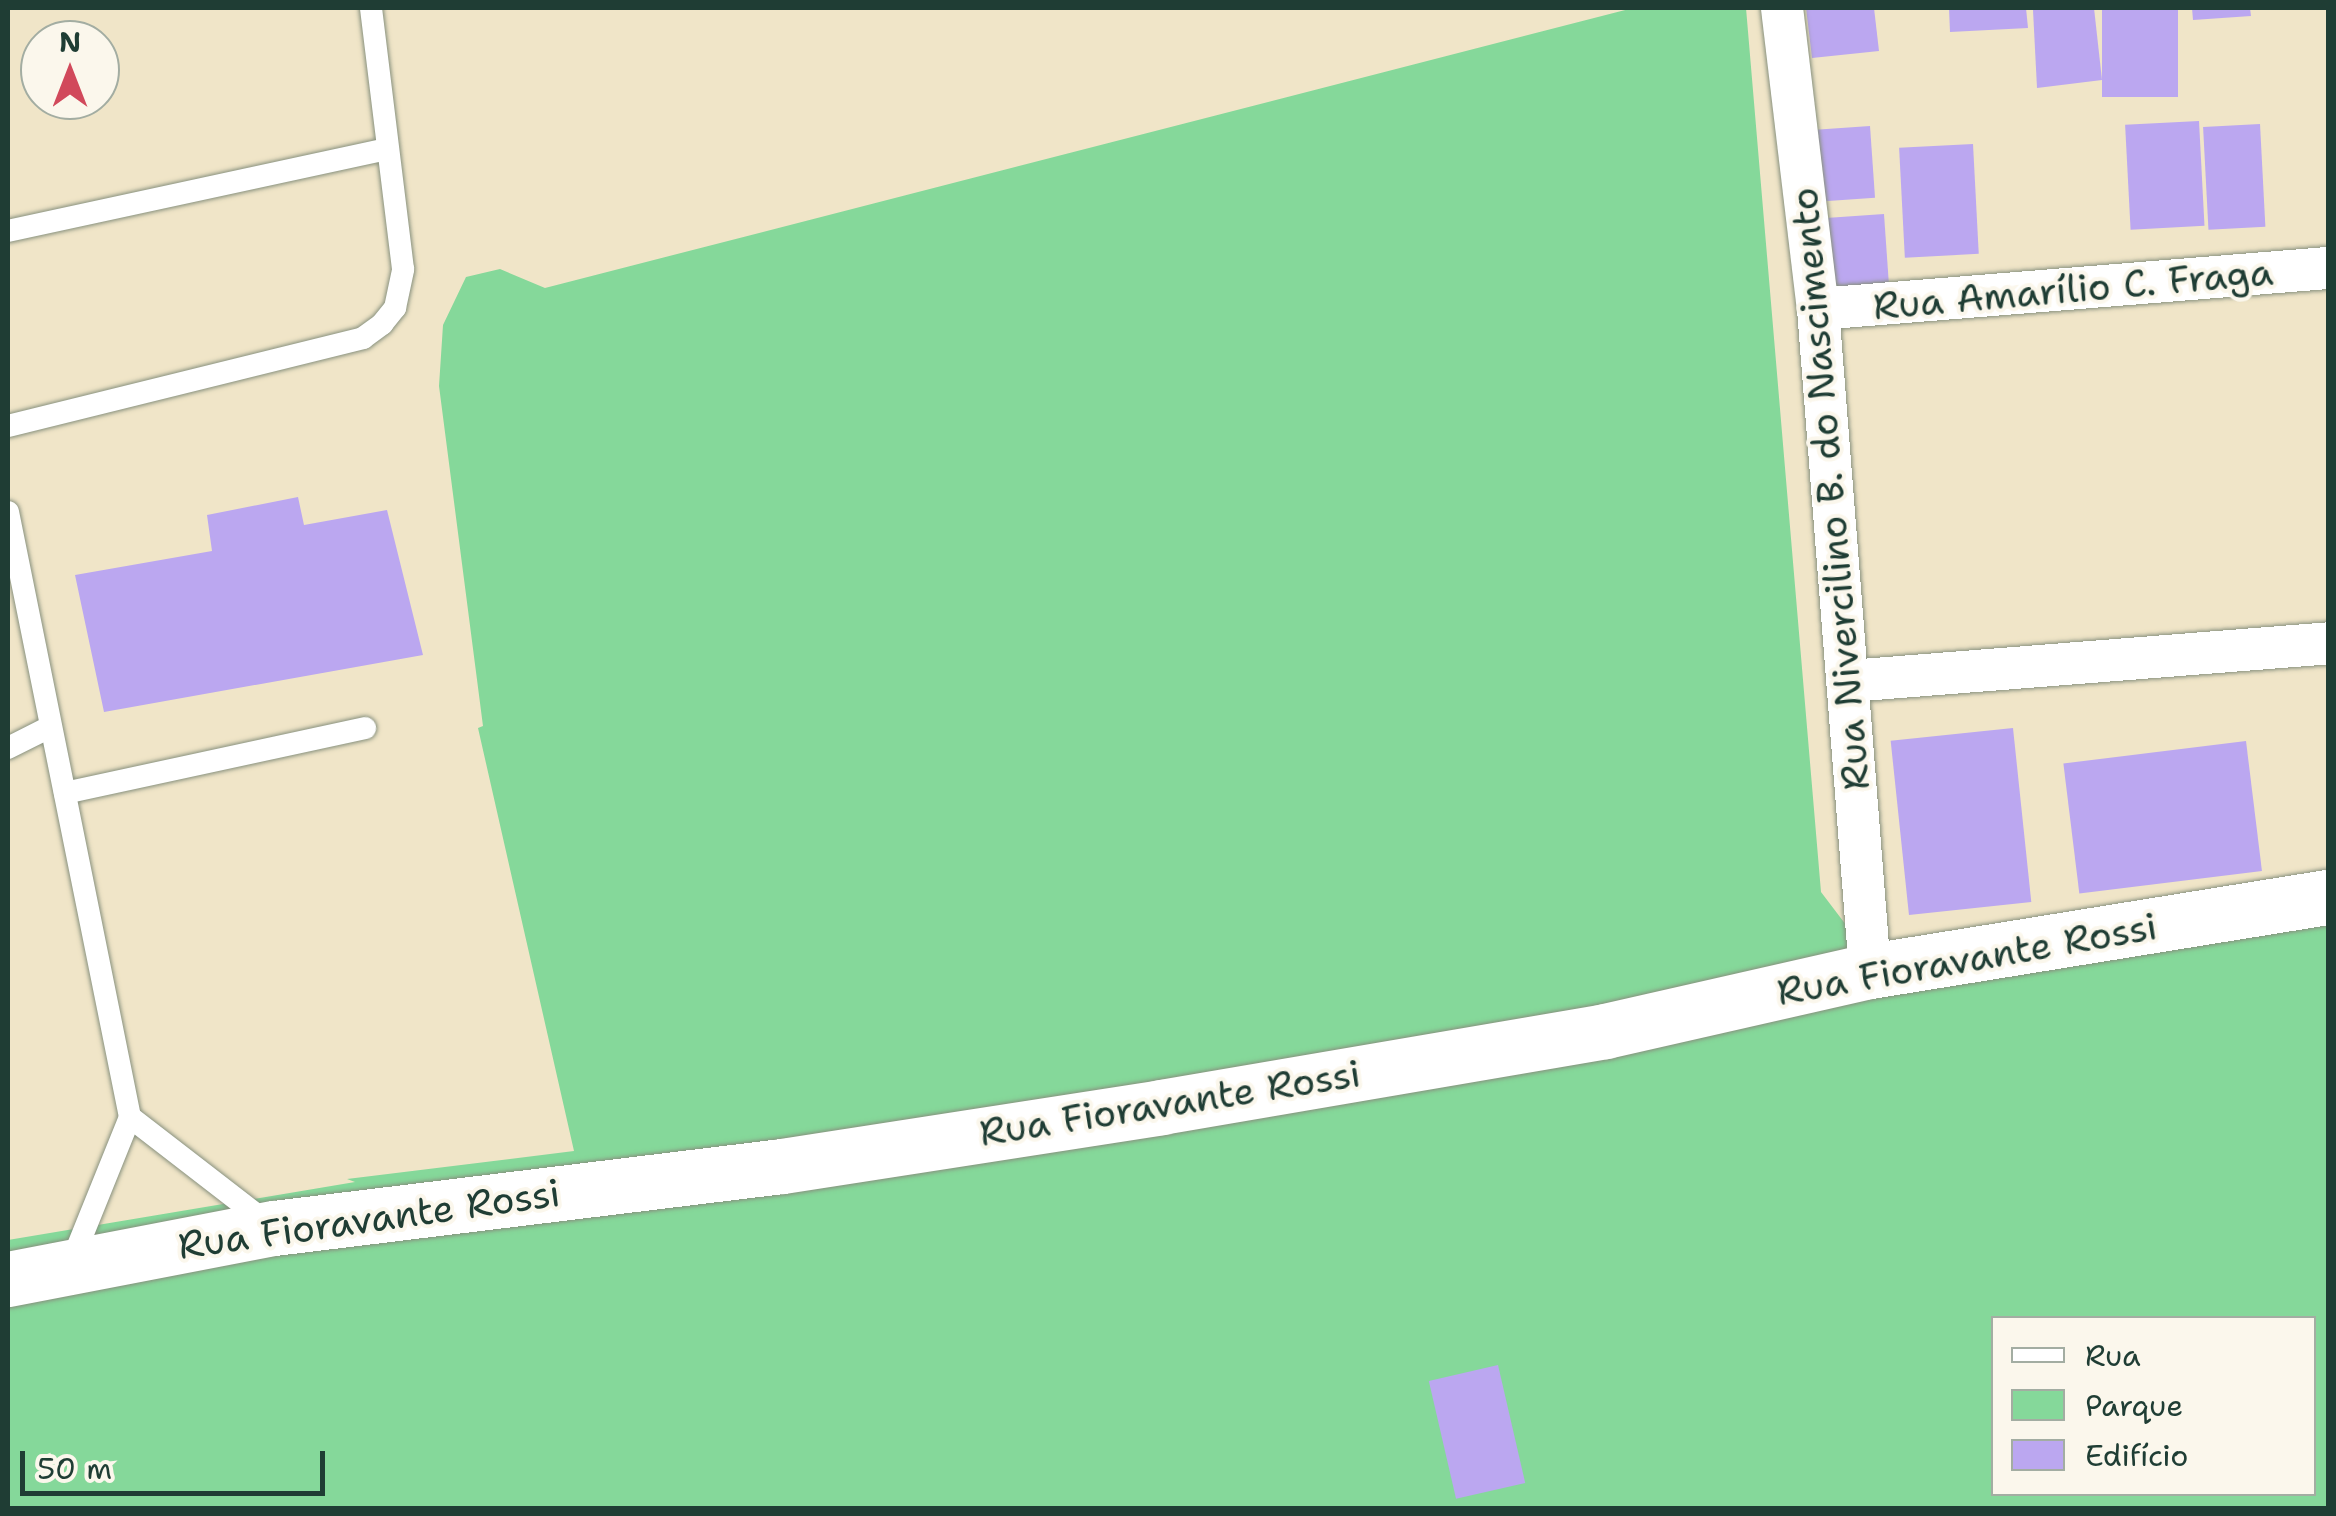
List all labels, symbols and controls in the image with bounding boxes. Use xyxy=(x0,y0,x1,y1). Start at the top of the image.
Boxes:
north arrow xyxy=(20,20,120,120)
text: N xyxy=(59,23,81,61)
street label: Rua Nivercilino B. do Nascimento xyxy=(1781,186,1879,792)
street label: Rua Amarílio C. Fraga xyxy=(1871,249,2275,329)
street label: Rua Fioravante Rossi xyxy=(1773,903,2161,1015)
street label: Rua Fioravante Rossi xyxy=(976,1050,1364,1156)
street label: Rua Fioravante Rossi xyxy=(175,1170,563,1268)
legend xyxy=(1991,1316,2316,1496)
text: Rua xyxy=(2085,1335,2141,1376)
text: Parque xyxy=(2085,1385,2183,1426)
scale bar xyxy=(25,1431,330,1493)
text: Edifício xyxy=(2085,1435,2189,1476)
text: 50 m xyxy=(37,1448,112,1489)

